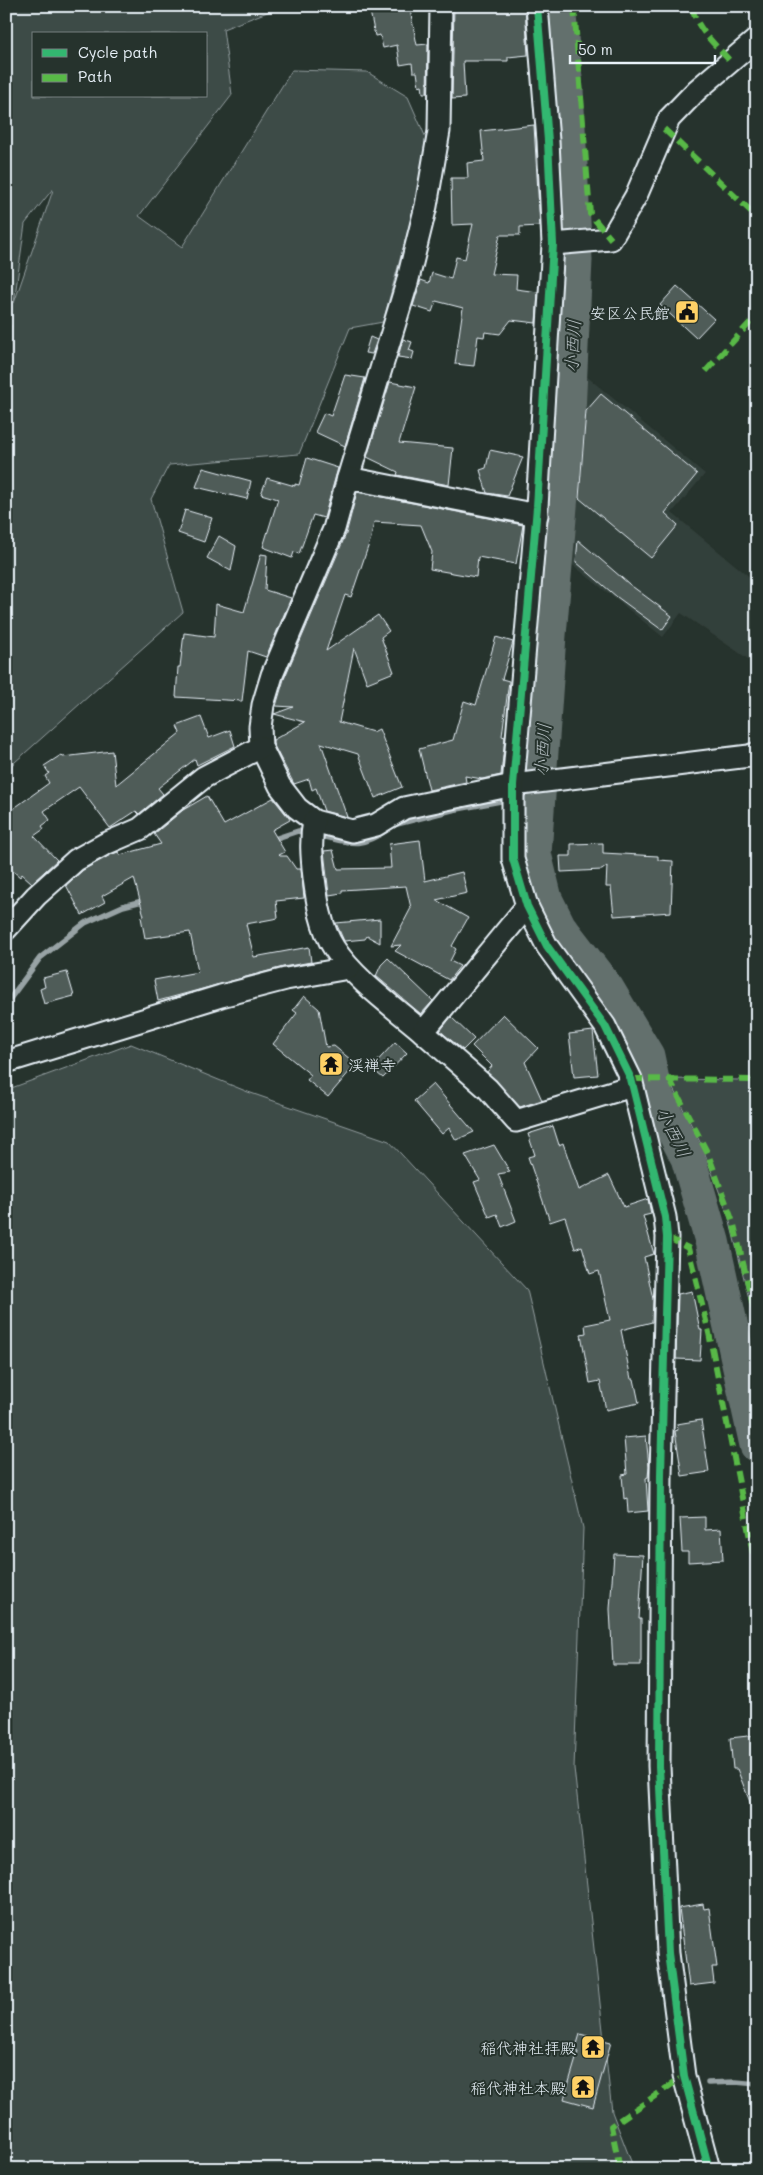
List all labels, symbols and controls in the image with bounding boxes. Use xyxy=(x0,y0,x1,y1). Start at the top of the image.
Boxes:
legend xyxy=(32,32,208,98)
scale bar xyxy=(570,32,716,64)
text: 50 m xyxy=(578,39,613,59)
text: Cycle path xyxy=(78,42,157,62)
text: Path xyxy=(78,66,112,86)
public building icon: 安区公民館 xyxy=(674,299,700,325)
place label: 安区公民館 xyxy=(590,302,670,323)
water label: 小西川 xyxy=(559,318,585,374)
water label: 小西川 xyxy=(528,722,556,778)
temple icon: 渓禅寺 xyxy=(318,1051,344,1077)
place label: 渓禅寺 xyxy=(348,1054,396,1075)
water label: 小西川 xyxy=(651,1102,697,1162)
temple icon: 稲代神社拝殿 xyxy=(580,2034,606,2060)
place label: 稲代神社拝殿 xyxy=(480,2037,576,2058)
temple icon: 稲代神社本殿 xyxy=(570,2074,596,2100)
place label: 稲代神社本殿 xyxy=(470,2077,566,2098)

